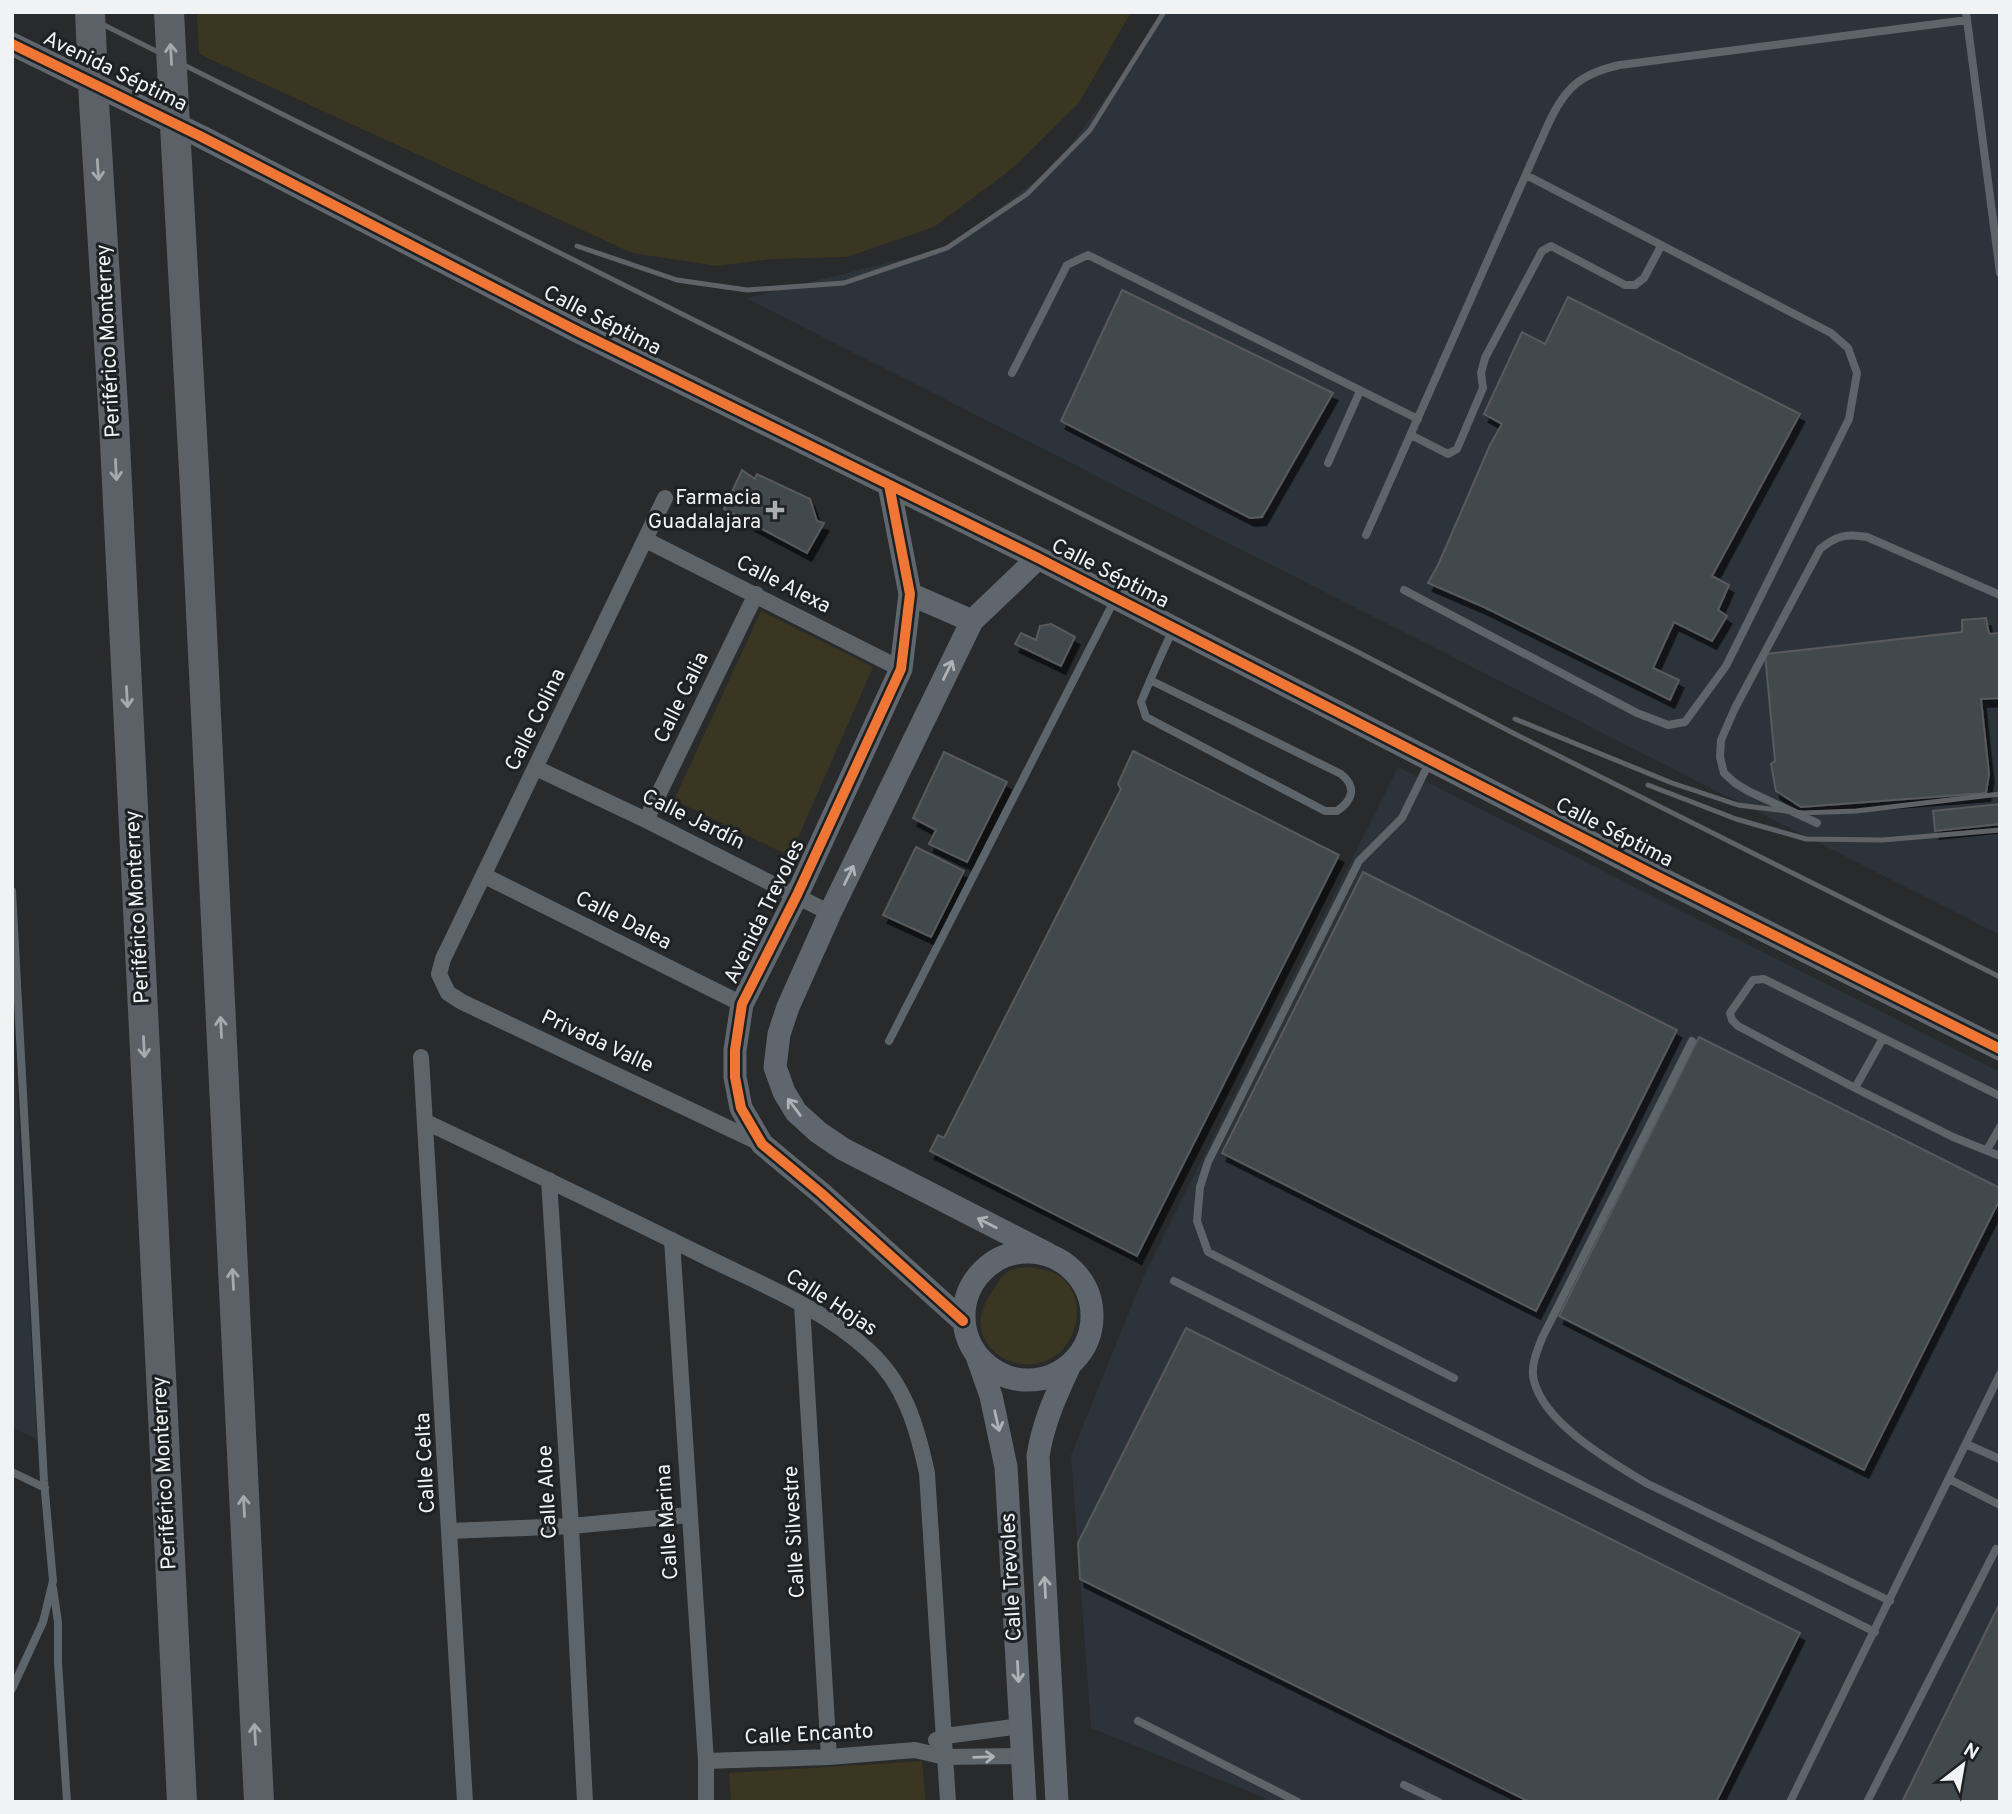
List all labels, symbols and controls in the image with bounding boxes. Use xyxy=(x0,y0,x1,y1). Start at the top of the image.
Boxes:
street label: Avenida Séptima xyxy=(38,25,192,119)
one-way arrow xyxy=(165,43,178,66)
one-way arrow xyxy=(92,158,105,181)
street label: Periférico Monterrey xyxy=(90,244,128,438)
street label: Calle Séptima xyxy=(538,280,666,362)
one-way arrow xyxy=(110,458,123,481)
place label: Farmacia Guadalajara xyxy=(648,485,761,536)
marker: Farmacia Guadalajara xyxy=(767,502,783,518)
street label: Calle Séptima xyxy=(1046,533,1174,615)
street label: Calle Alexa xyxy=(731,550,835,620)
street label: Calle Calia xyxy=(648,648,716,748)
one-way arrow xyxy=(941,660,955,681)
street label: Calle Colina xyxy=(500,664,572,776)
one-way arrow xyxy=(121,686,134,709)
street label: Calle Jardín xyxy=(637,783,749,857)
street label: Calle Séptima xyxy=(1550,792,1678,874)
street label: Periférico Monterrey xyxy=(119,810,157,1004)
street label: Avenida Trevoles xyxy=(718,835,812,989)
one-way arrow xyxy=(842,865,856,886)
street label: Calle Dalea xyxy=(570,885,676,957)
street label: Privada Valle xyxy=(537,1004,657,1080)
one-way arrow xyxy=(214,1016,227,1039)
one-way arrow xyxy=(138,1035,151,1058)
one-way arrow xyxy=(787,1098,801,1117)
one-way arrow xyxy=(977,1215,998,1229)
street label: Calle Hojas xyxy=(780,1263,882,1343)
one-way arrow xyxy=(226,1268,239,1291)
street label: Periférico Monterrey xyxy=(146,1376,184,1570)
one-way arrow xyxy=(991,1409,1004,1432)
street label: Calle Celta xyxy=(410,1412,442,1514)
street label: Calle Aloe xyxy=(532,1444,564,1540)
street label: Calle Marina xyxy=(650,1463,686,1581)
street label: Calle Silvestre xyxy=(778,1465,812,1599)
one-way arrow xyxy=(237,1495,250,1518)
street label: Calle Trevoles xyxy=(995,1512,1029,1642)
one-way arrow xyxy=(1038,1576,1051,1599)
one-way arrow xyxy=(1011,1660,1024,1683)
street label: Calle Encanto xyxy=(744,1718,874,1752)
one-way arrow xyxy=(249,1722,262,1745)
north arrow xyxy=(1928,1730,1998,1800)
text: N xyxy=(1959,1738,1983,1766)
one-way arrow xyxy=(972,1751,995,1764)

